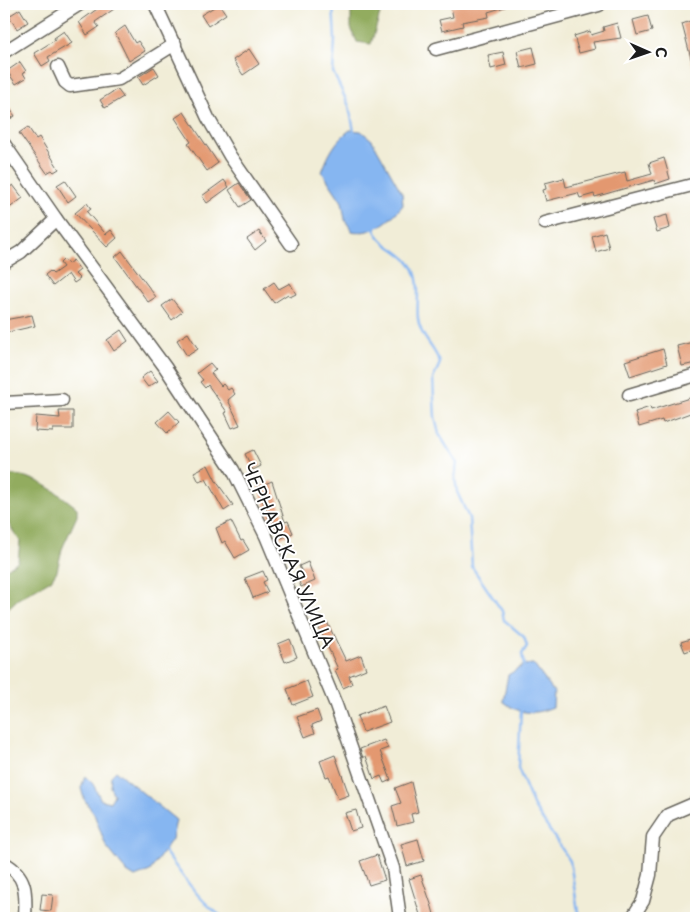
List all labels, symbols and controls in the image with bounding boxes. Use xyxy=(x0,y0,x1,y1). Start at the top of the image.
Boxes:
north arrow xyxy=(622,28,672,78)
text: С xyxy=(651,47,672,58)
street label: ЧЕРНАВСКАЯ УЛИЦА xyxy=(236,458,342,653)

